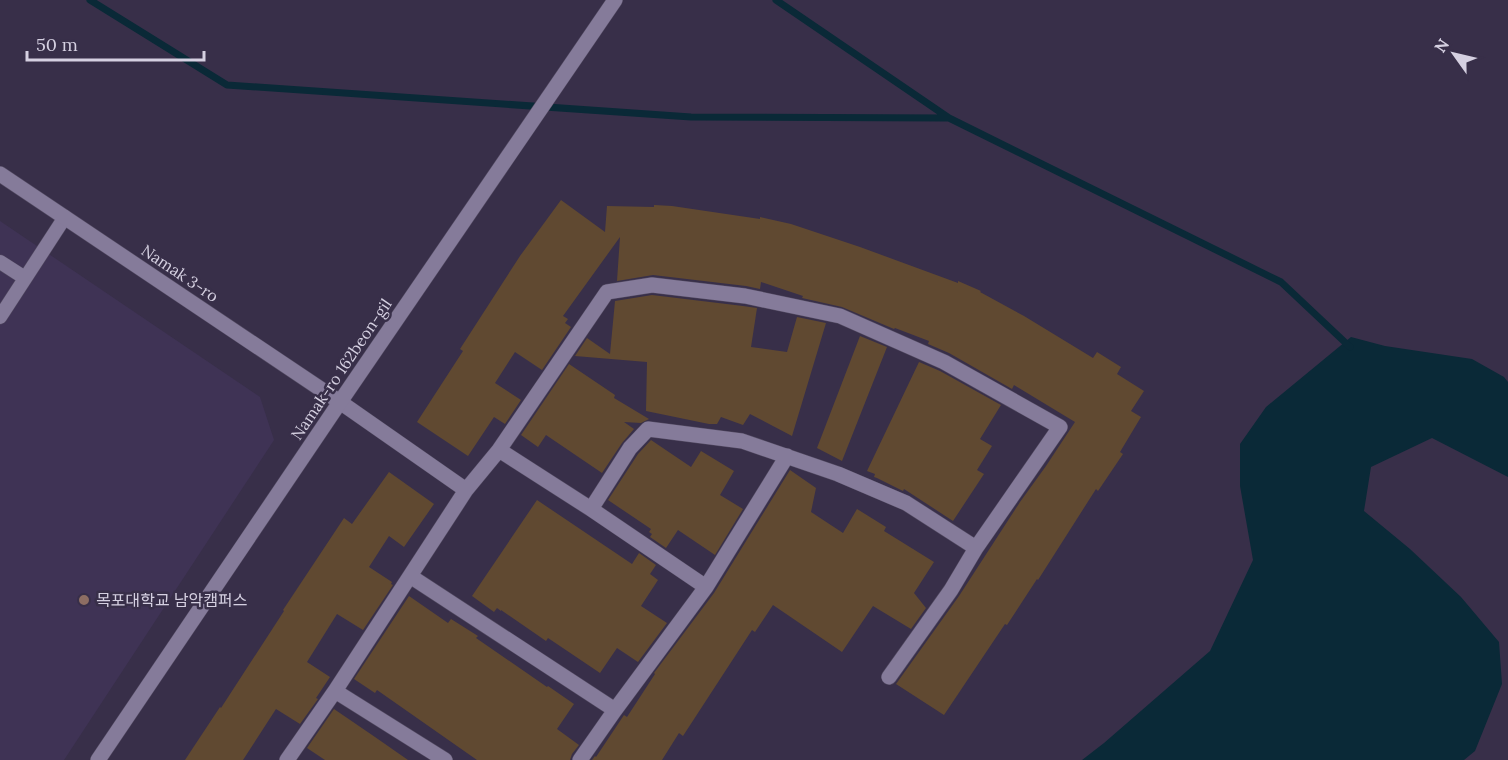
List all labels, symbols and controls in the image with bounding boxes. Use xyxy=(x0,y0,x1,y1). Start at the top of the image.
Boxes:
scale bar xyxy=(27,24,204,62)
north arrow xyxy=(1424,24,1484,84)
text: 50 m xyxy=(36,33,78,56)
text: N xyxy=(1430,35,1453,56)
street label: Namak 3-ro xyxy=(138,240,222,306)
street label: Namak-ro 162beon-gil xyxy=(286,295,396,443)
place label: 목포대학교 남악캠퍼스 xyxy=(96,590,247,610)
marker: 목포대학교 남악캠퍼스 xyxy=(77,593,91,607)

